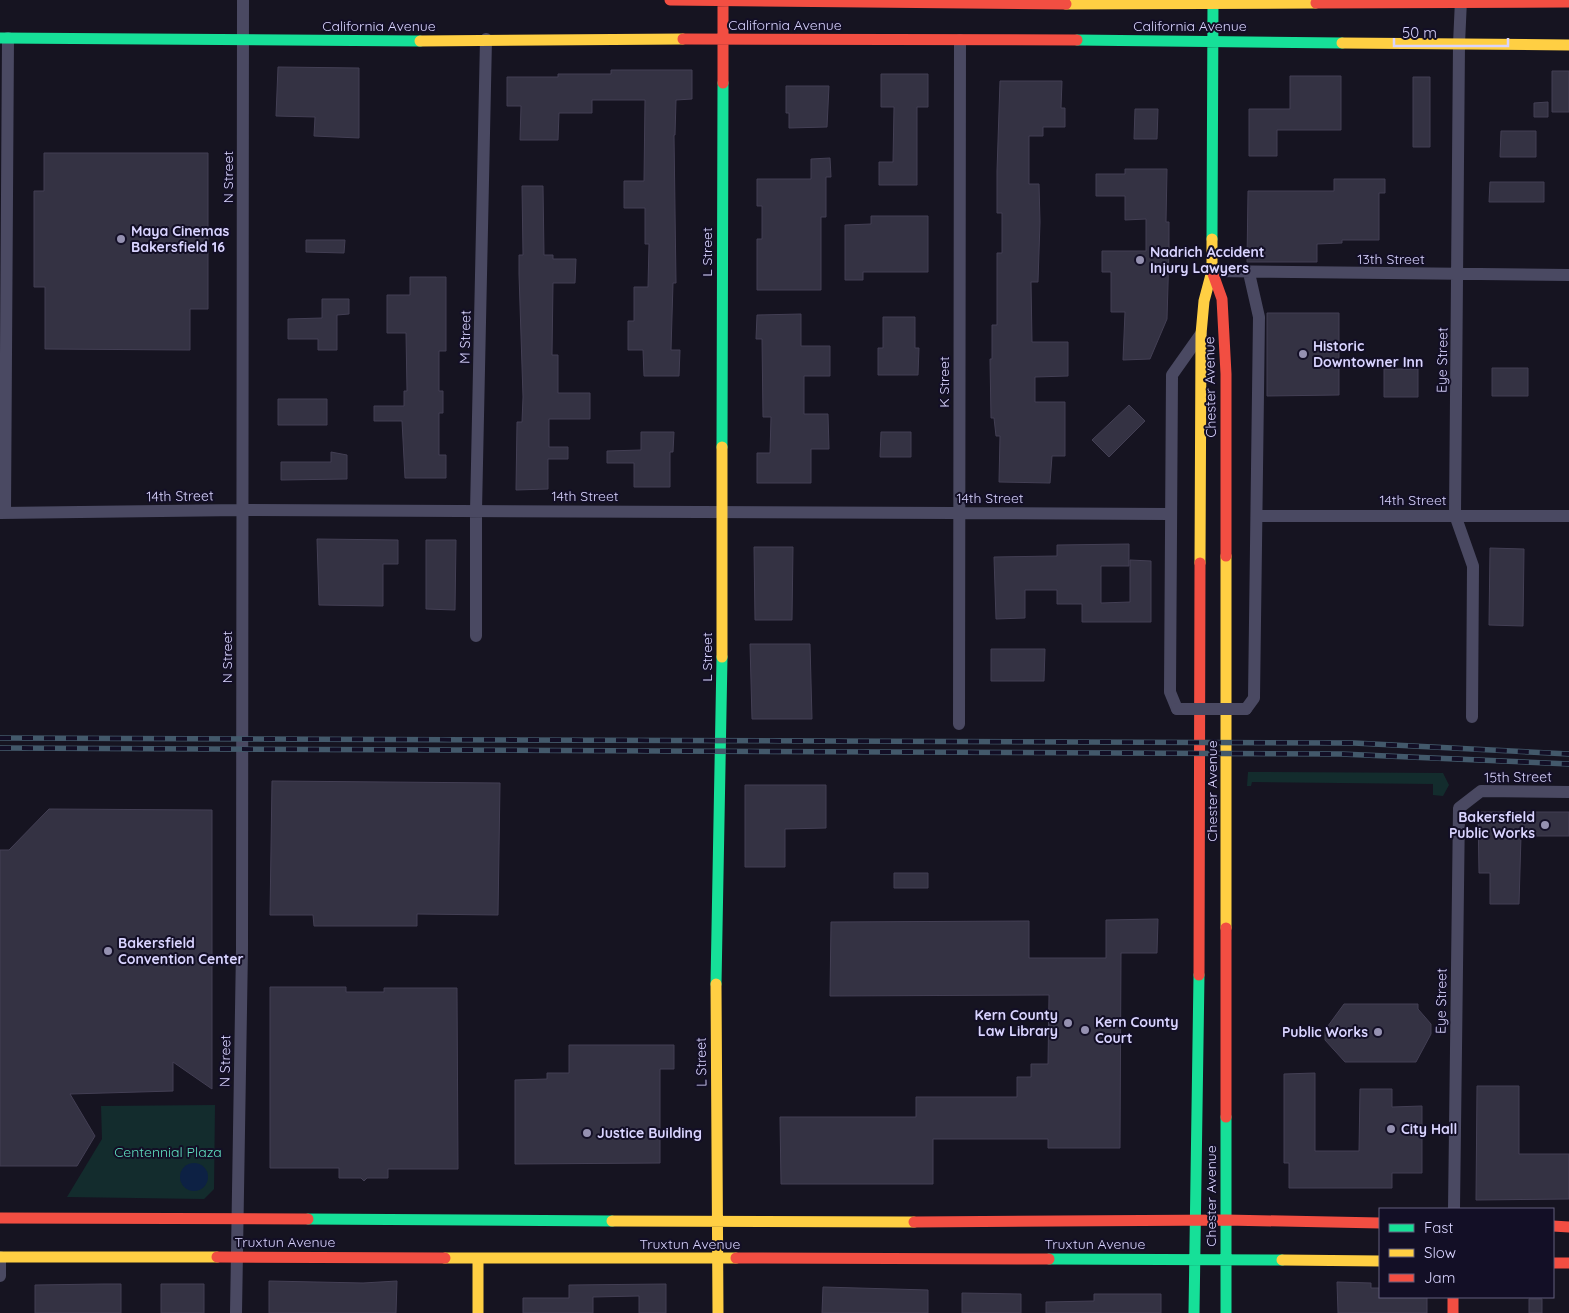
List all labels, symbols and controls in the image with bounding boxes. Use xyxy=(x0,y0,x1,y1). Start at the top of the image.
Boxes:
scale bar xyxy=(1394,15,1508,47)
street label: California Avenue xyxy=(728,16,842,34)
street label: California Avenue xyxy=(322,17,436,35)
street label: California Avenue xyxy=(1133,17,1247,35)
text: 50 m xyxy=(1402,23,1437,42)
street label: N Street xyxy=(219,151,237,203)
place label: Maya Cinemas Bakersfield 16 xyxy=(131,222,230,256)
street label: L Street xyxy=(698,227,716,277)
marker: Maya Cinemas Bakersfield 16 xyxy=(115,233,127,245)
place label: Nadrich Accident Injury Lawyers xyxy=(1150,243,1265,277)
street label: 13th Street xyxy=(1357,250,1425,268)
marker: Nadrich Accident Injury Lawyers xyxy=(1134,254,1146,266)
street label: M Street xyxy=(456,310,474,364)
street label: Eye Street xyxy=(1432,327,1452,393)
street label: Chester Avenue xyxy=(1200,336,1220,438)
place label: Historic Downtowner Inn xyxy=(1313,337,1423,371)
marker: Historic Downtowner Inn xyxy=(1297,348,1309,360)
street label: K Street xyxy=(935,356,953,408)
street label: 14th Street xyxy=(146,486,214,506)
street label: 14th Street xyxy=(551,487,619,505)
street label: 14th Street xyxy=(956,489,1024,507)
street label: 14th Street xyxy=(1379,491,1447,509)
street label: N Street xyxy=(218,631,236,683)
street label: L Street xyxy=(698,632,716,682)
street label: Chester Avenue xyxy=(1203,740,1221,842)
street label: 15th Street xyxy=(1484,767,1552,787)
place label: Bakersfield Public Works xyxy=(1449,808,1535,842)
marker: Bakersfield Public Works xyxy=(1539,819,1551,831)
place label: Bakersfield Convention Center xyxy=(118,934,244,968)
marker: Bakersfield Convention Center xyxy=(102,945,114,957)
street label: Eye Street xyxy=(1431,968,1451,1034)
place label: Kern County Law Library xyxy=(975,1006,1058,1040)
place label: Kern County Court xyxy=(1095,1013,1179,1047)
marker: Kern County Law Library xyxy=(1062,1017,1074,1029)
place label: Public Works xyxy=(1282,1023,1368,1041)
marker: Kern County Court xyxy=(1079,1024,1091,1036)
marker: Public Works xyxy=(1372,1026,1384,1038)
street label: N Street xyxy=(216,1034,234,1087)
street label: L Street xyxy=(692,1037,710,1087)
place label: City Hall xyxy=(1401,1120,1457,1138)
marker: City Hall xyxy=(1385,1123,1397,1135)
place label: Justice Building xyxy=(597,1124,702,1142)
marker: Justice Building xyxy=(581,1127,593,1139)
park label: Centennial Plaza xyxy=(114,1143,222,1161)
street label: Chester Avenue xyxy=(1202,1145,1220,1247)
legend xyxy=(1379,1208,1554,1298)
text: Fast xyxy=(1424,1218,1453,1237)
street label: Truxtun Avenue xyxy=(235,1233,336,1251)
street label: Truxtun Avenue xyxy=(640,1235,741,1253)
street label: Truxtun Avenue xyxy=(1045,1235,1146,1253)
text: Slow xyxy=(1424,1243,1456,1262)
text: Jam xyxy=(1424,1268,1455,1287)

